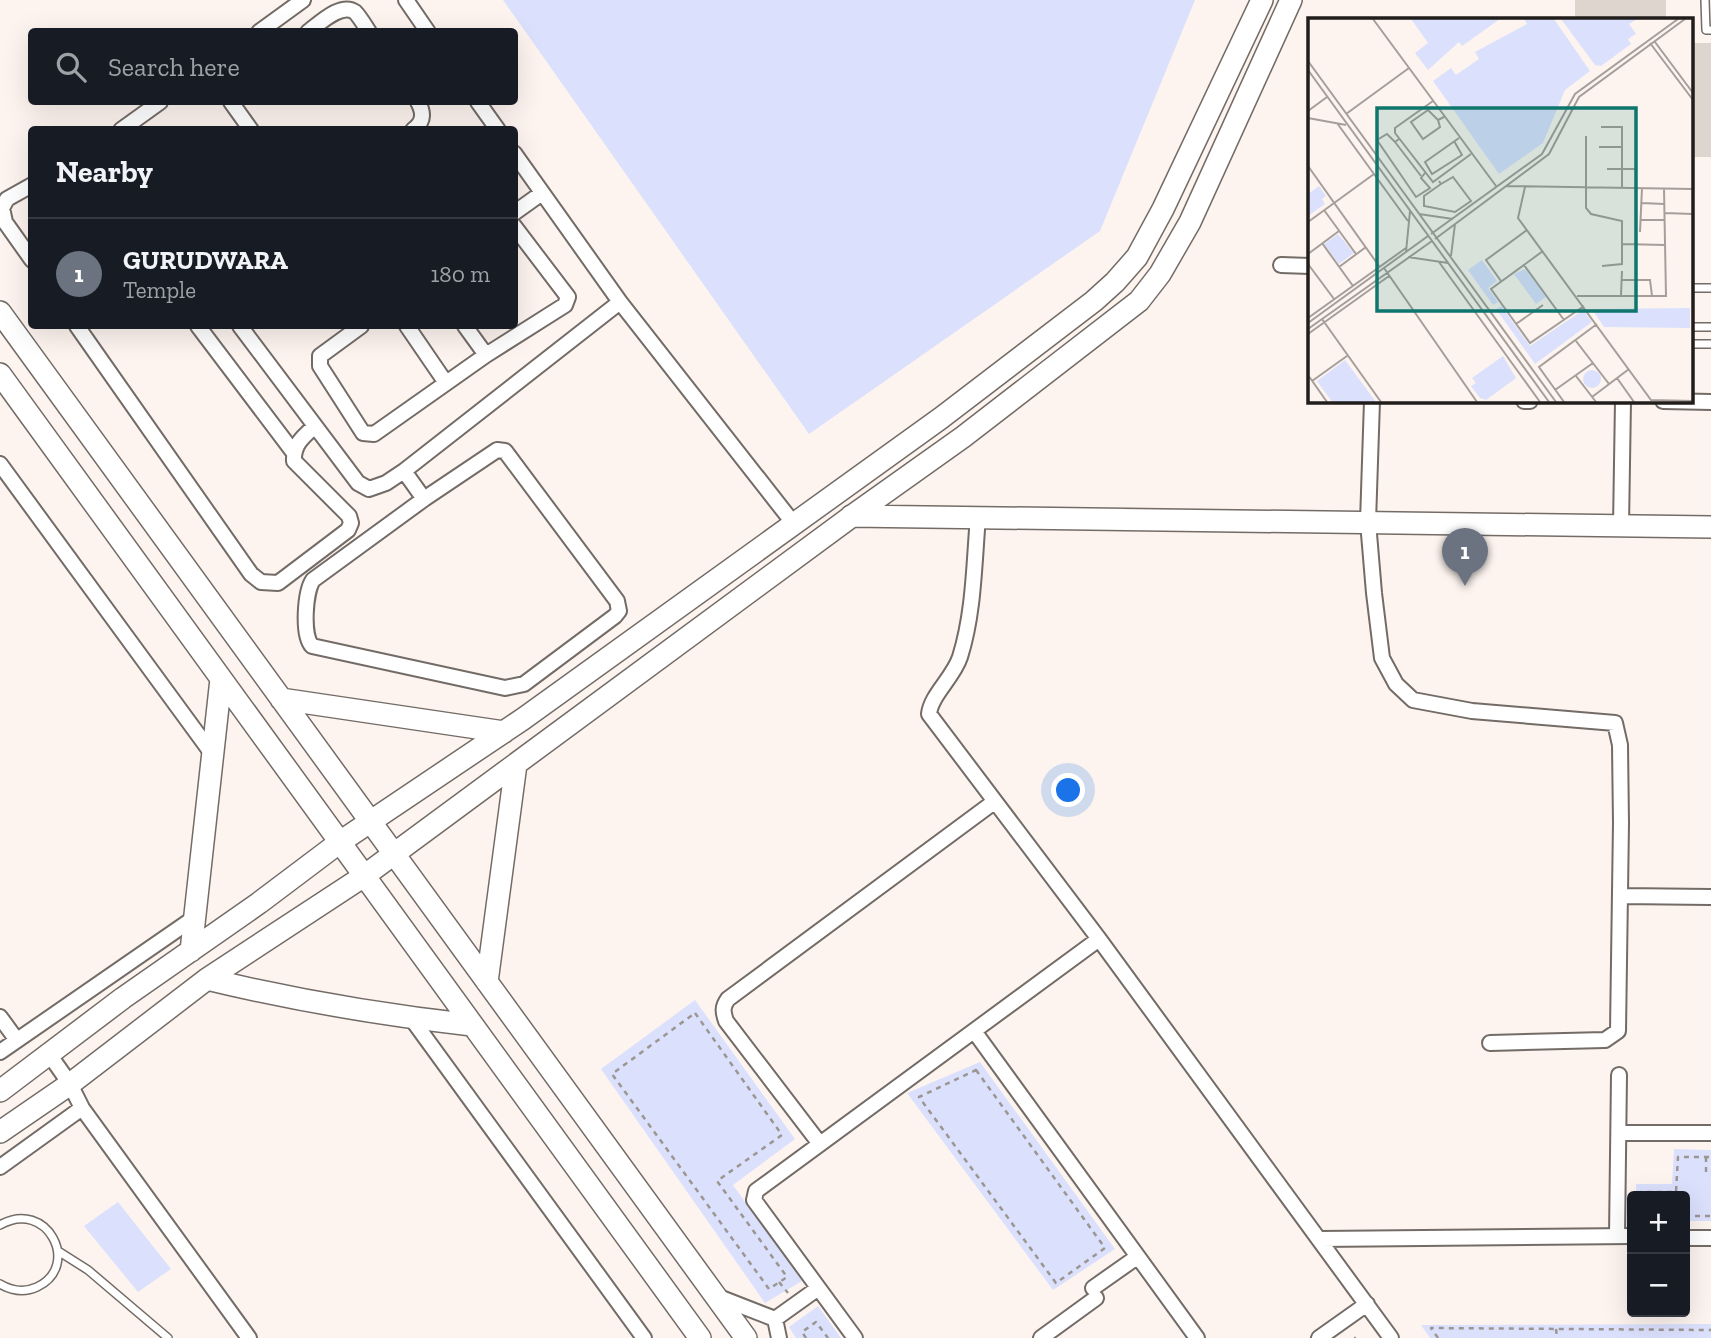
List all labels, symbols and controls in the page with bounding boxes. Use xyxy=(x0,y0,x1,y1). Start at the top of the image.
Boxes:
inset map xyxy=(1308,18,1694,402)
search box xyxy=(28,28,518,105)
icon: search xyxy=(52,48,90,86)
text: Search here xyxy=(108,51,240,83)
text: Nearby xyxy=(56,154,153,190)
text: GURUDWARA xyxy=(123,244,288,276)
text: 1 xyxy=(74,260,84,288)
text: 180 m xyxy=(430,260,490,288)
text: Temple xyxy=(123,276,196,304)
pin: 1 xyxy=(1442,528,1488,586)
your location xyxy=(1051,773,1085,807)
map controls xyxy=(1627,1191,1690,1317)
button: + xyxy=(1627,1191,1690,1254)
button: − xyxy=(1627,1254,1690,1317)

